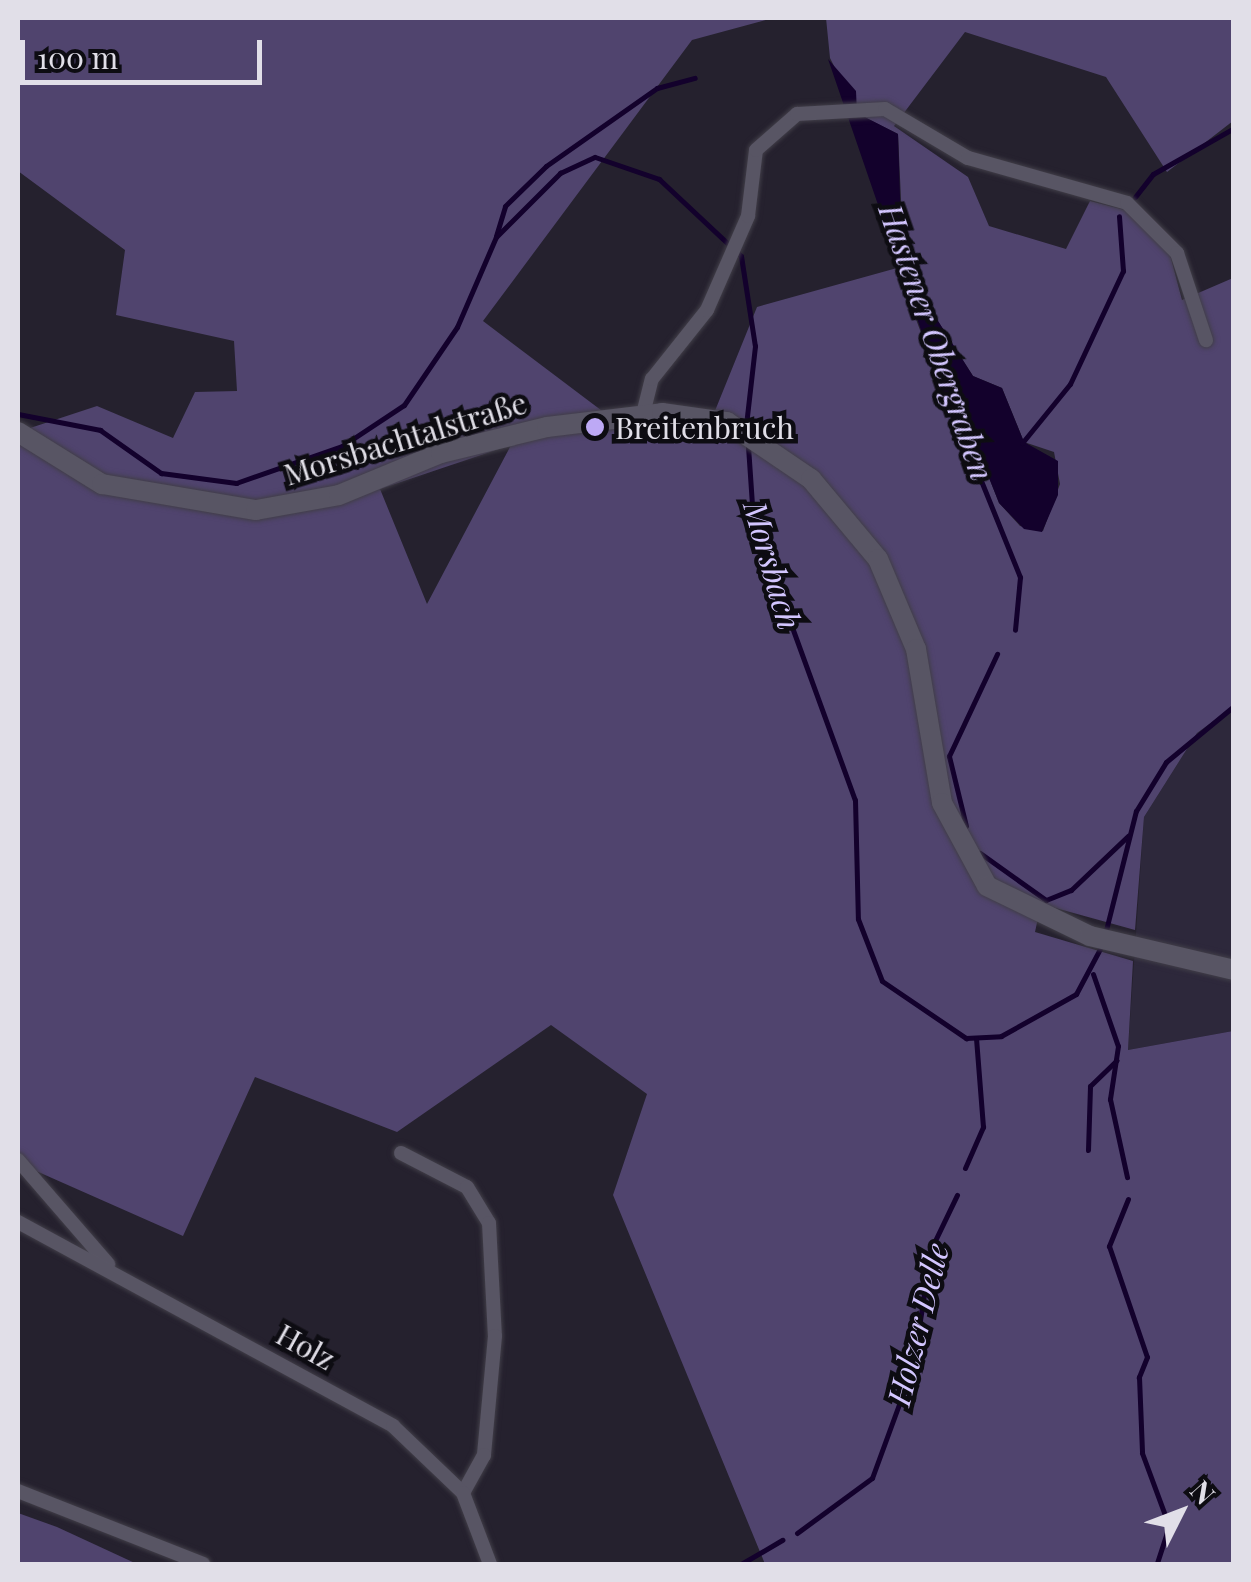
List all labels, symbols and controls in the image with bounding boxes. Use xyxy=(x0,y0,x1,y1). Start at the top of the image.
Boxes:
scale bar xyxy=(25,20,268,82)
text: 100 m xyxy=(37,37,118,77)
water label: Hastener Obergraben xyxy=(872,199,1002,485)
street label: Morsbachtalstraße xyxy=(279,384,531,492)
place label: Breitenbruch xyxy=(615,409,794,445)
marker: Breitenbruch xyxy=(584,416,606,438)
water label: Morsbach xyxy=(736,496,810,634)
water label: Holzer Delle xyxy=(878,1239,956,1409)
street label: Holz xyxy=(271,1315,341,1377)
north arrow xyxy=(1131,1462,1231,1562)
text: N xyxy=(1183,1472,1224,1511)

